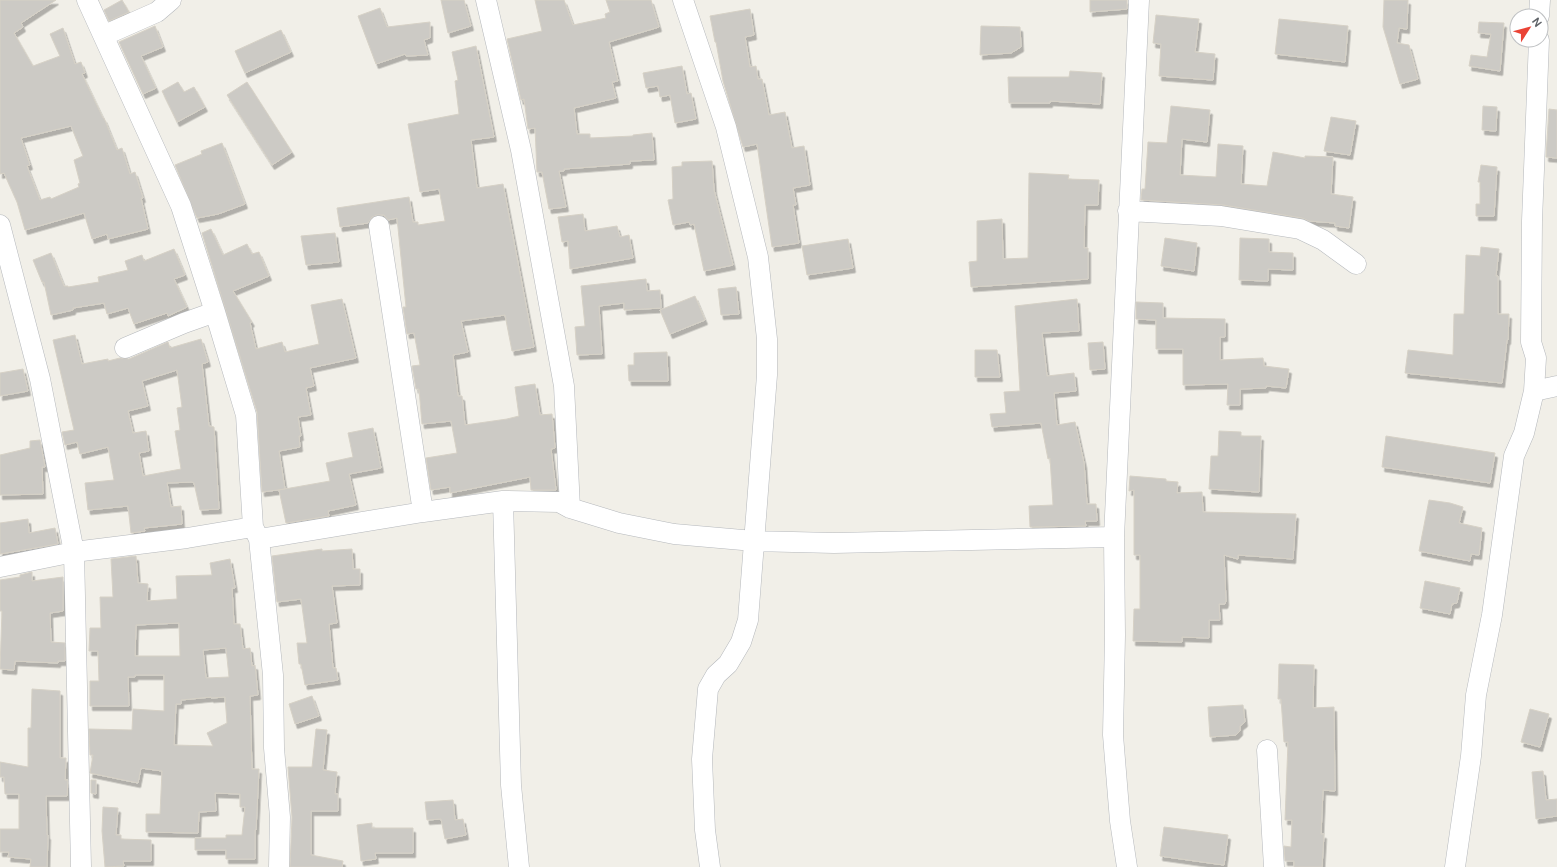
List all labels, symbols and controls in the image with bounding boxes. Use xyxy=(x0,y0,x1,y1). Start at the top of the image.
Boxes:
north arrow xyxy=(1509,8,1549,48)
text: N xyxy=(1529,15,1545,29)

